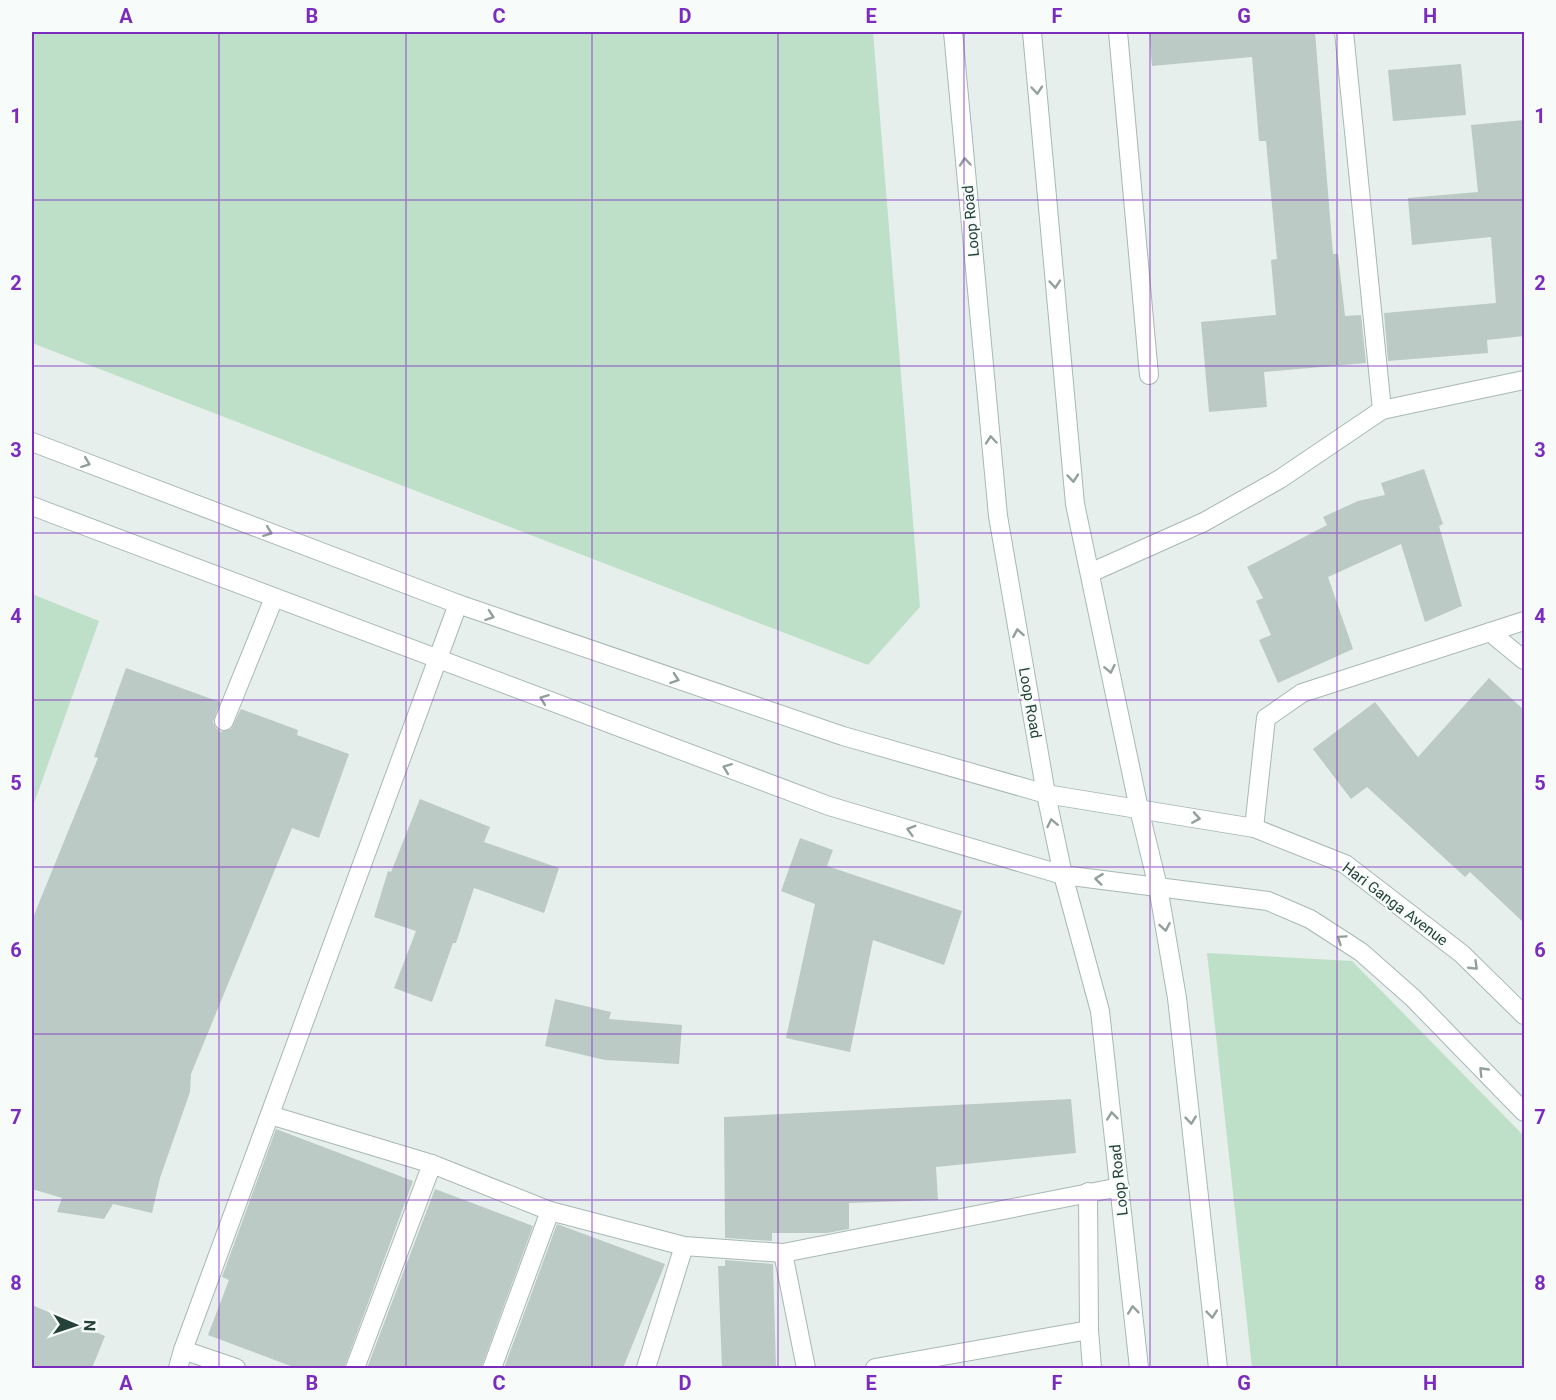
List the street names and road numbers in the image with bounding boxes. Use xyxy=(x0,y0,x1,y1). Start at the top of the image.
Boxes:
street label: Loop Road xyxy=(959,184,983,258)
street label: Loop Road xyxy=(1015,666,1045,740)
street label: Hari Ganga Avenue xyxy=(1339,858,1451,950)
street label: Loop Road xyxy=(1106,1143,1132,1217)

